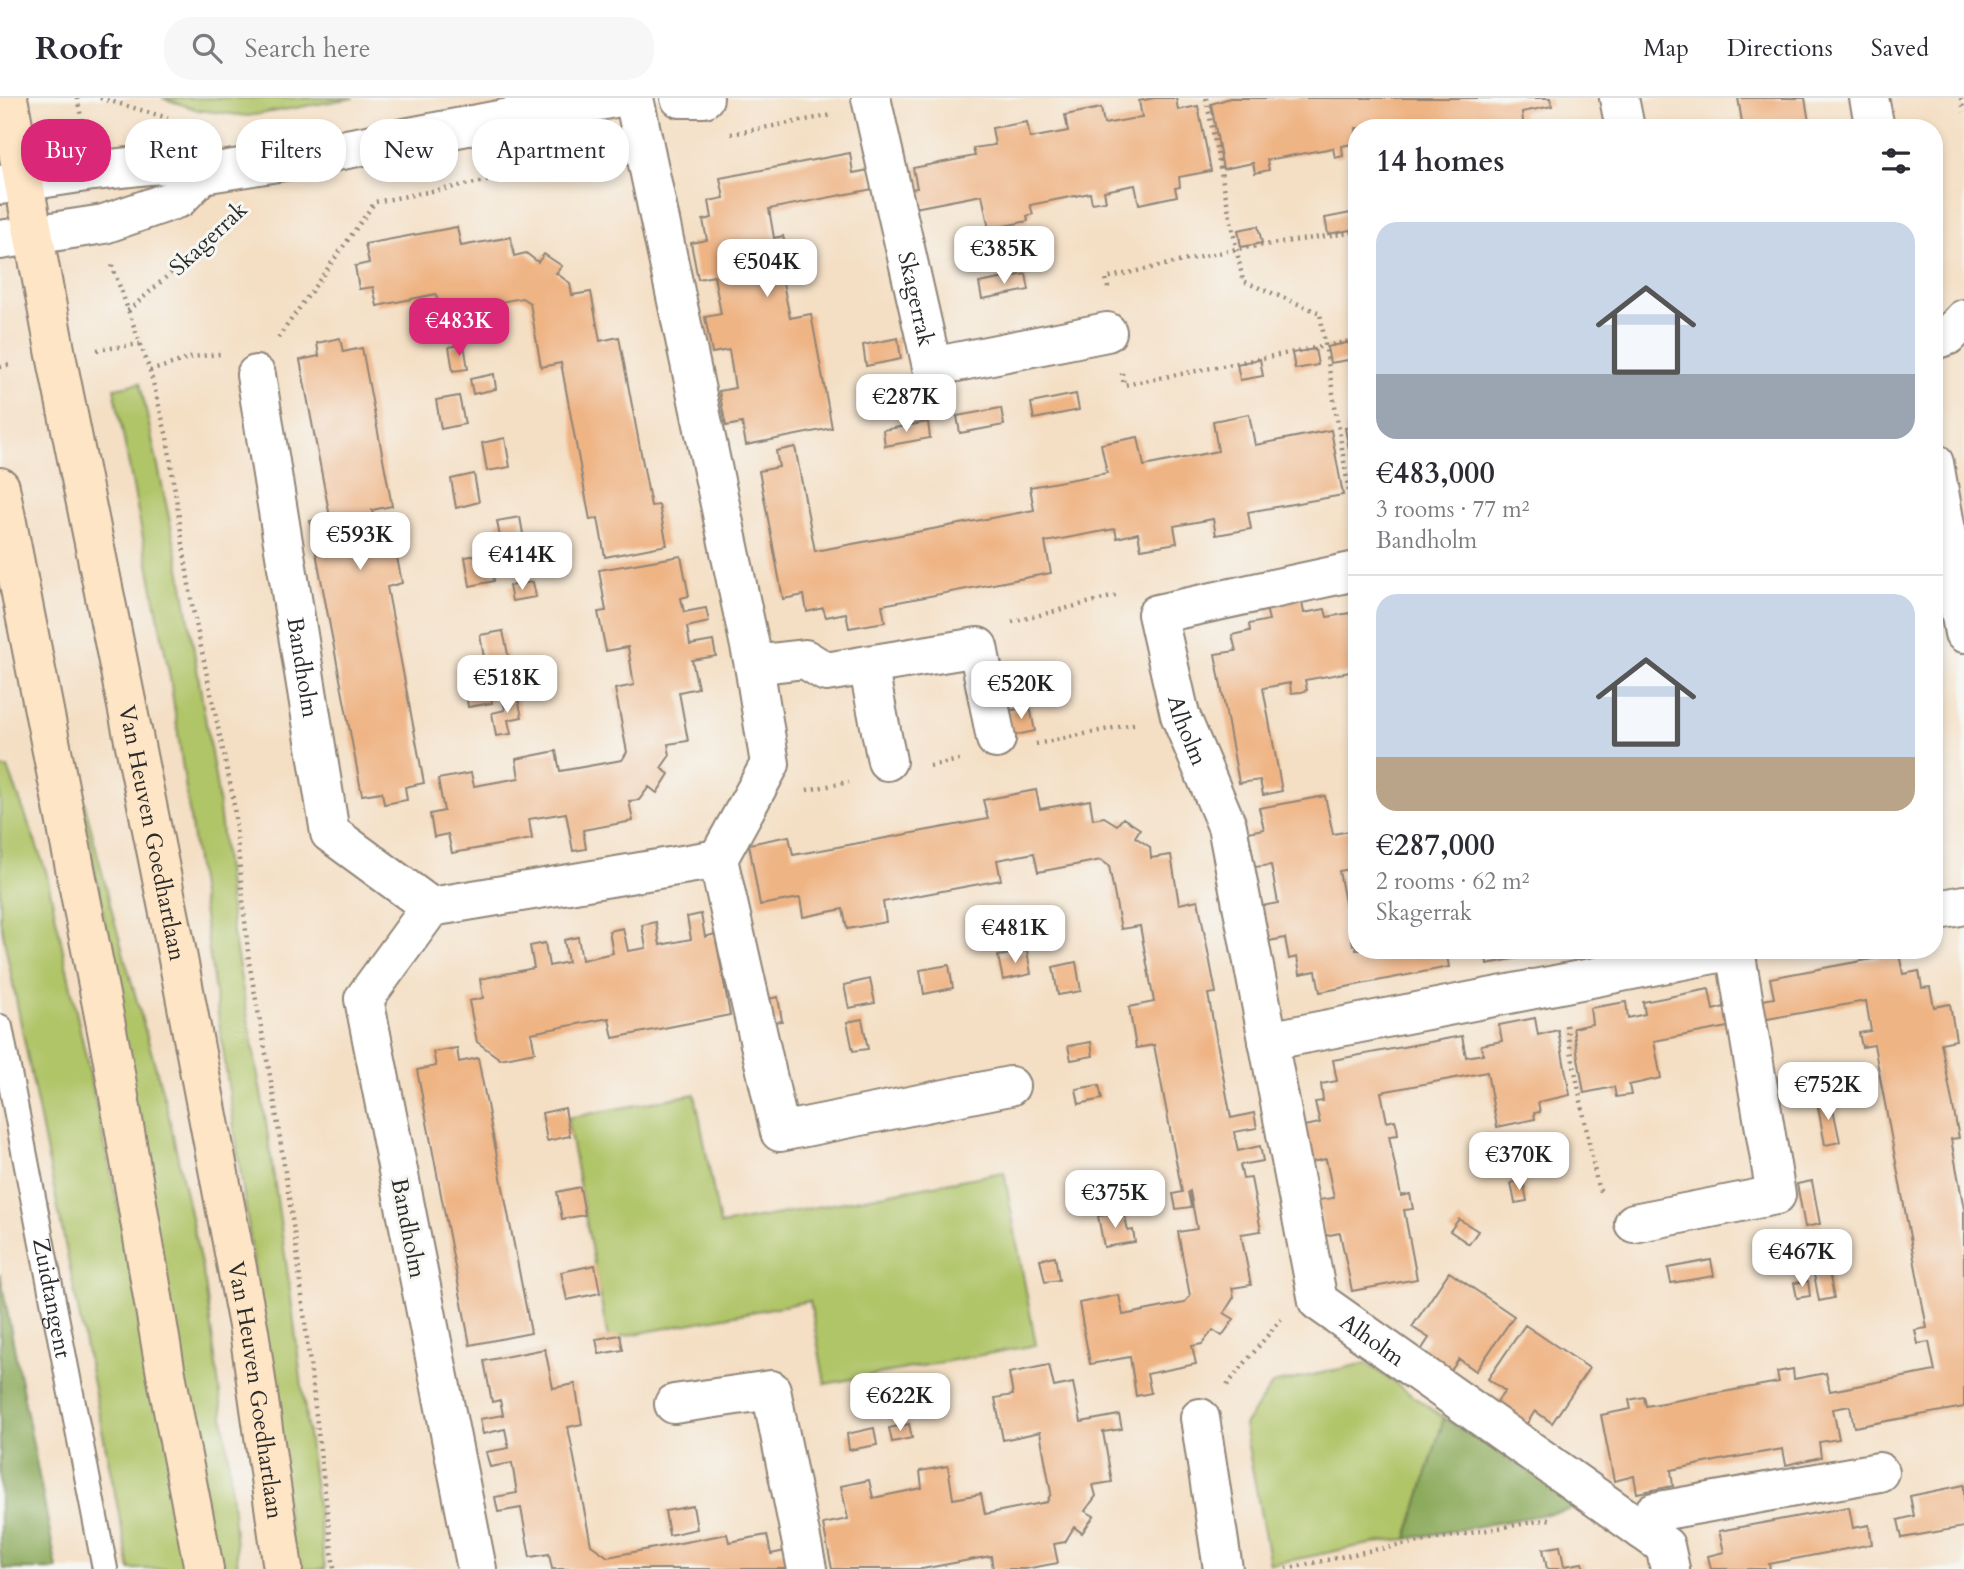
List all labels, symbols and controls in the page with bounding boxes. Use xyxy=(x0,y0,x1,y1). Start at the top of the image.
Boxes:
search box xyxy=(164,17,654,80)
text: Roofr xyxy=(35,26,122,71)
icon: search xyxy=(188,29,226,67)
text: Search here xyxy=(244,31,370,66)
text: Map xyxy=(1643,32,1689,65)
text: Directions xyxy=(1727,32,1833,65)
text: Saved xyxy=(1871,32,1929,65)
chip: Buy xyxy=(21,119,111,182)
chip: Rent xyxy=(125,119,222,182)
chip: Filters xyxy=(236,119,346,182)
chip: New xyxy=(360,119,458,182)
chip: Apartment xyxy=(472,119,629,182)
text: 14 homes xyxy=(1376,141,1505,182)
icon: filters xyxy=(1877,142,1915,180)
street label: Skagerrak xyxy=(163,194,255,282)
pin: €385K xyxy=(955,226,1053,286)
text: €385K xyxy=(970,233,1038,264)
pin: €504K xyxy=(718,240,816,299)
text: €504K xyxy=(733,246,801,277)
street label: Skagerrak xyxy=(890,249,942,350)
icon: home xyxy=(1583,267,1709,393)
pin: €483K xyxy=(410,299,508,358)
text: €483K xyxy=(425,305,493,336)
pin: €287K xyxy=(857,374,955,434)
text: €287K xyxy=(872,381,940,412)
text: €483,000 xyxy=(1376,453,1495,494)
text: 3 rooms · 77 m² xyxy=(1376,494,1529,525)
pin: €593K xyxy=(311,512,409,572)
text: €593K xyxy=(326,519,394,550)
text: Bandholm xyxy=(1376,525,1477,556)
pin: €414K xyxy=(473,532,571,592)
text: €414K xyxy=(488,539,556,570)
street label: Bandholm xyxy=(279,615,326,720)
icon: home xyxy=(1583,639,1709,765)
pin: €518K xyxy=(458,656,556,715)
text: €518K xyxy=(473,662,541,693)
pin: €520K xyxy=(972,662,1070,721)
text: €520K xyxy=(987,668,1055,699)
street label: Alholm xyxy=(1160,693,1215,771)
street label: Van Heuven Goedhartlaan xyxy=(111,702,193,963)
text: €287,000 xyxy=(1376,825,1495,866)
text: 2 rooms · 62 m² xyxy=(1376,866,1529,897)
text: Skagerrak xyxy=(1376,897,1472,928)
pin: €481K xyxy=(966,906,1064,965)
text: €481K xyxy=(981,912,1049,943)
pin: €752K xyxy=(1779,1062,1877,1122)
text: €752K xyxy=(1794,1069,1862,1100)
pin: €370K xyxy=(1470,1132,1568,1192)
text: €370K xyxy=(1485,1139,1553,1170)
pin: €375K xyxy=(1066,1170,1164,1230)
street label: Bandholm xyxy=(384,1175,433,1281)
text: €375K xyxy=(1081,1177,1149,1208)
pin: €467K xyxy=(1753,1230,1851,1289)
street label: Zuidtangent xyxy=(25,1235,79,1361)
text: €467K xyxy=(1768,1236,1836,1267)
street label: Van Heuven Goedhartlaan xyxy=(220,1259,291,1521)
street label: Alholm xyxy=(1334,1306,1411,1374)
pin: €622K xyxy=(851,1374,949,1433)
text: €622K xyxy=(866,1380,934,1411)

